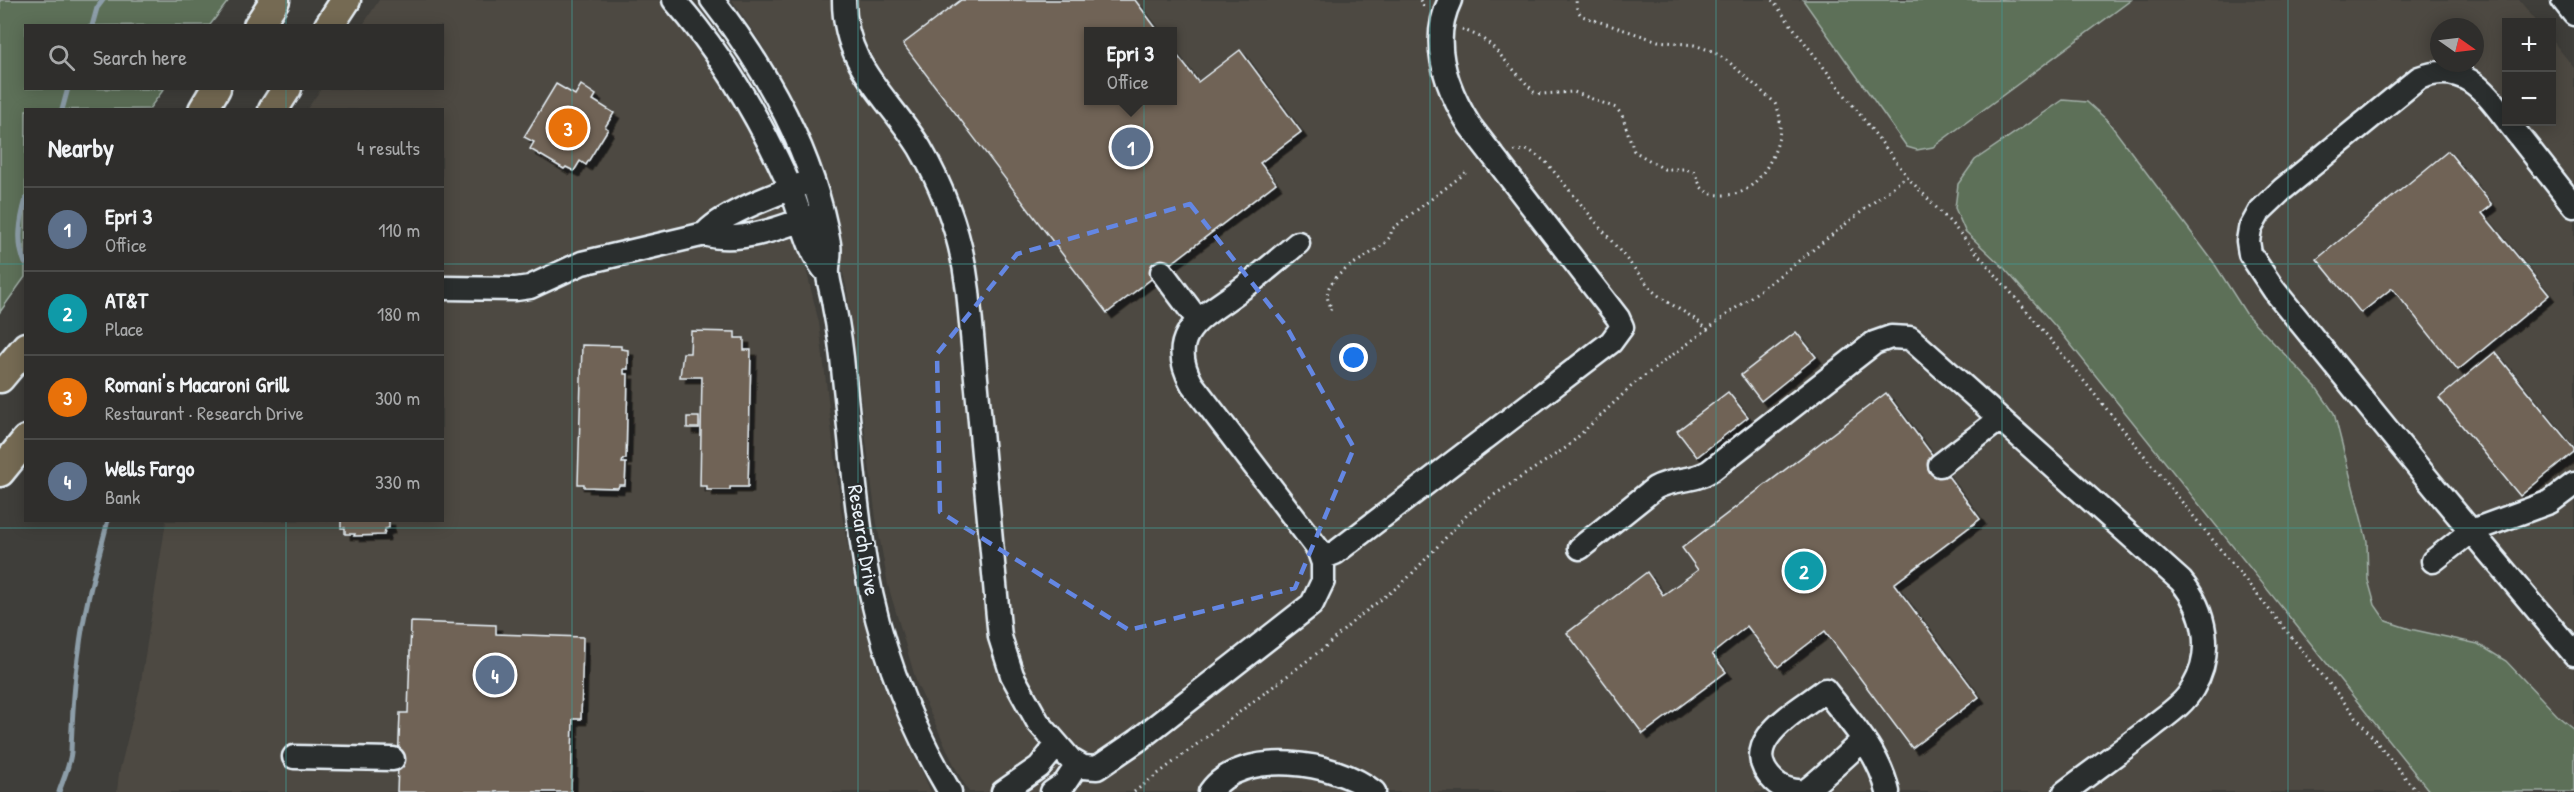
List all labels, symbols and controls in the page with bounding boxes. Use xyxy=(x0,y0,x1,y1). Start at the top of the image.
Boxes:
north arrow xyxy=(2430,18,2484,72)
map controls xyxy=(2502,18,2556,126)
button: + xyxy=(2502,18,2556,72)
search box xyxy=(24,24,444,90)
popup xyxy=(1084,27,1177,105)
text: Epri 3 xyxy=(1107,38,1154,68)
icon: search xyxy=(45,41,78,74)
text: Search here xyxy=(93,42,187,72)
text: Office xyxy=(1107,68,1149,95)
button: − xyxy=(2502,72,2556,126)
pin: 3 xyxy=(548,106,588,150)
pin: 1 xyxy=(1112,124,1150,170)
text: Nearby xyxy=(48,130,114,165)
text: 4 results xyxy=(357,134,420,161)
text: Epri 3 xyxy=(105,201,152,231)
text: 1 xyxy=(64,216,71,243)
text: 110 m xyxy=(378,216,420,243)
text: Office xyxy=(105,231,147,258)
text: AT&T xyxy=(105,285,148,315)
text: 2 xyxy=(63,300,72,327)
text: 180 m xyxy=(377,300,420,327)
text: Place xyxy=(105,315,144,342)
your location xyxy=(1339,343,1368,372)
text: Romani's Macaroni Grill xyxy=(105,369,289,399)
text: 3 xyxy=(63,384,72,411)
text: 300 m xyxy=(375,384,420,411)
text: Restaurant · Research Drive xyxy=(105,399,304,426)
text: Wells Fargo xyxy=(105,453,194,483)
text: 4 xyxy=(64,468,71,495)
text: 330 m xyxy=(375,468,420,495)
street label: Research Drive xyxy=(841,482,887,598)
text: Bank xyxy=(105,483,140,510)
pin: 2 xyxy=(1784,548,1824,594)
pin: 4 xyxy=(476,652,514,698)

